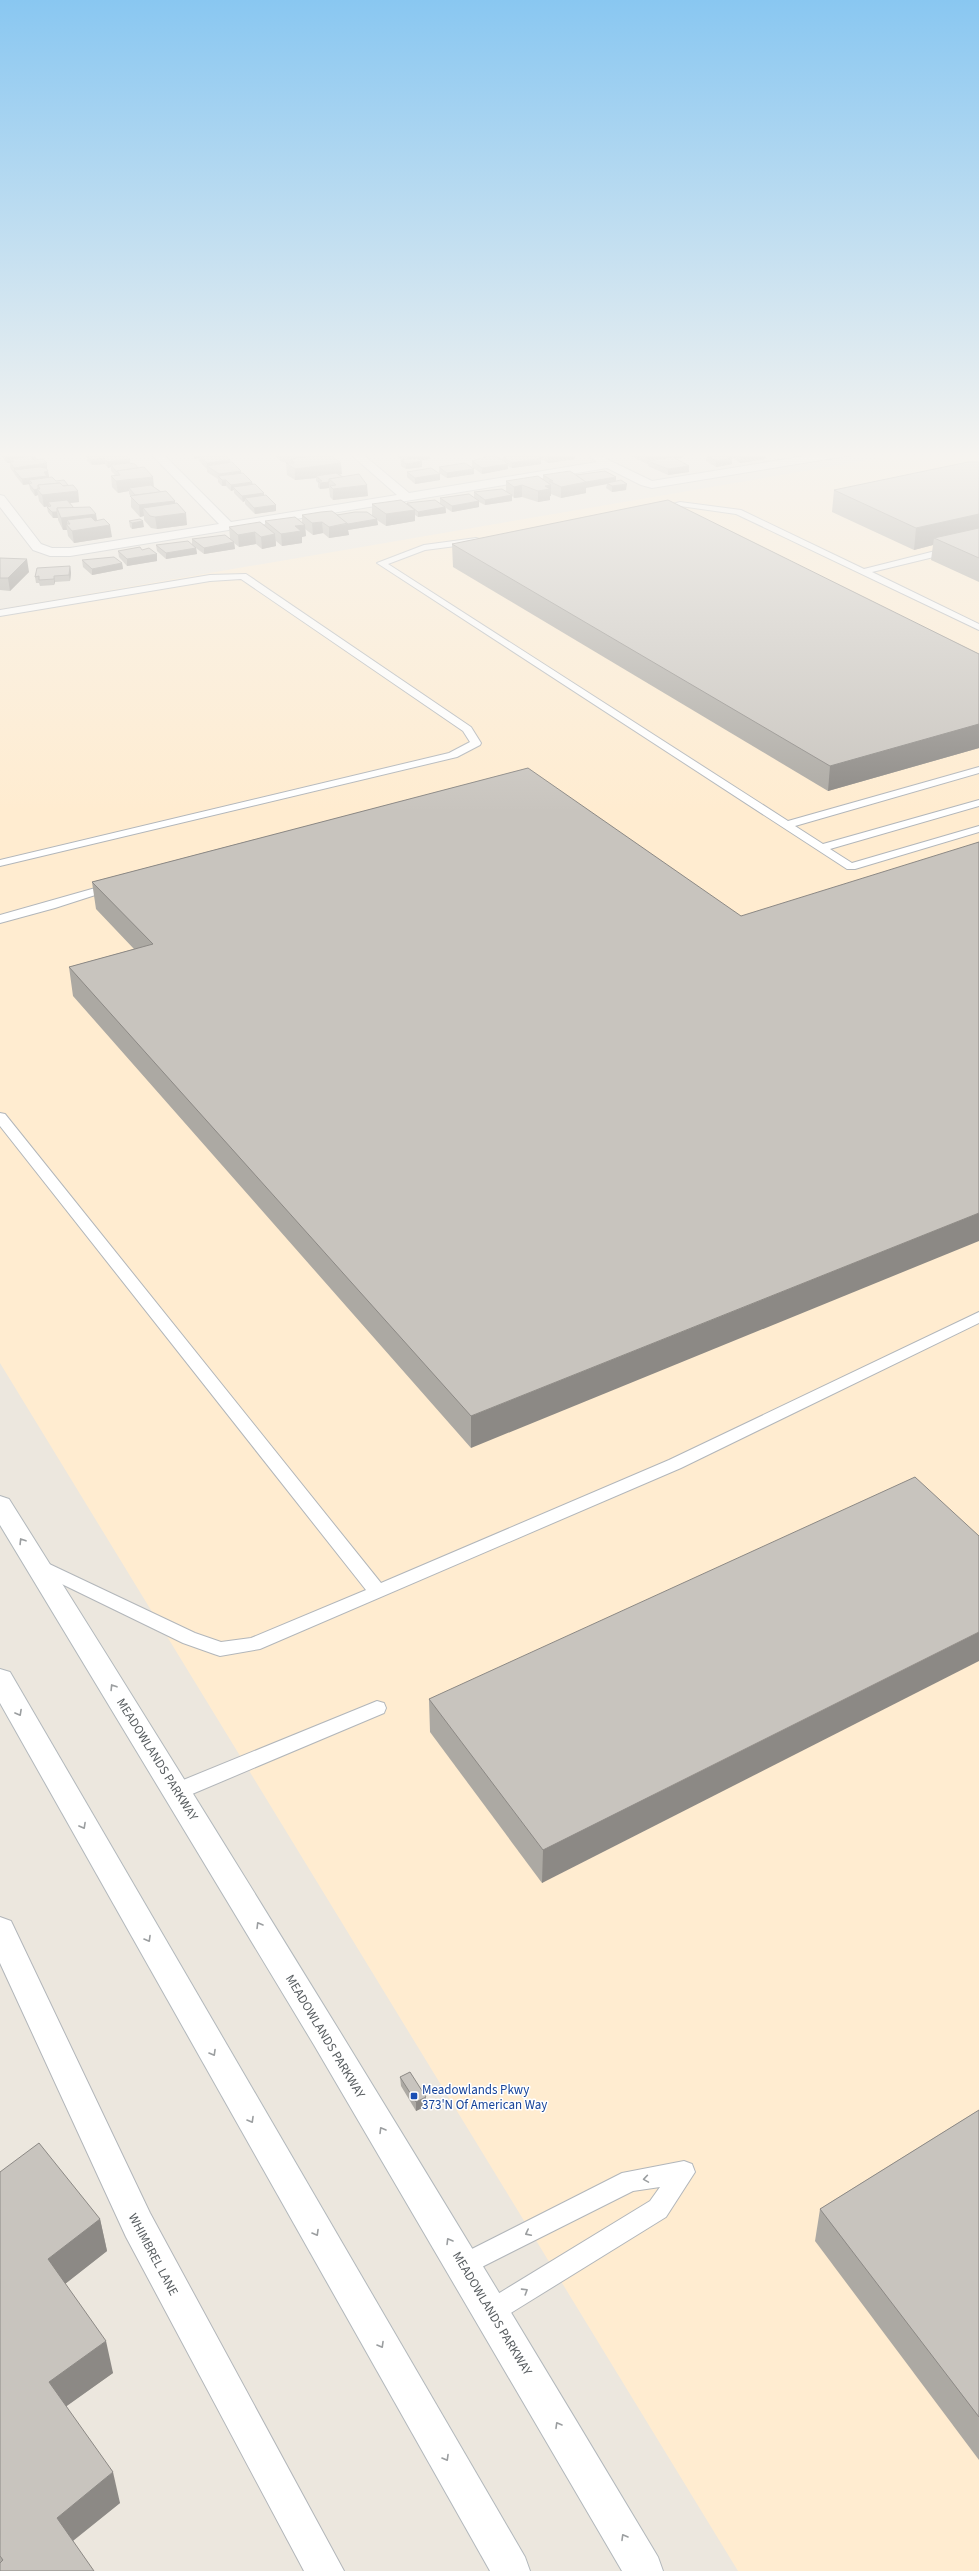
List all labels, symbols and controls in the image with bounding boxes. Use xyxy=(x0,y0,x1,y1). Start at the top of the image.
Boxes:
one-way arrow xyxy=(20,1538,27,1545)
one-way arrow xyxy=(111,1684,118,1691)
street label: MEADOWLANDS PARKWAY xyxy=(112,1695,203,1825)
one-way arrow xyxy=(15,1709,22,1716)
one-way arrow xyxy=(78,1822,86,1829)
one-way arrow xyxy=(256,1922,264,1929)
one-way arrow xyxy=(143,1935,150,1942)
street label: MEADOWLANDS PARKWAY xyxy=(281,1971,370,2102)
one-way arrow xyxy=(209,2049,216,2056)
place label: Meadowlands Pkwy 373'N Of American Way xyxy=(422,2081,547,2114)
marker: Meadowlands Pkwy 373'N Of American Way xyxy=(409,2091,419,2101)
one-way arrow xyxy=(247,2116,254,2123)
one-way arrow xyxy=(380,2127,387,2134)
one-way arrow xyxy=(642,2174,649,2183)
street label: WHIMBREL LANE xyxy=(124,2210,183,2299)
one-way arrow xyxy=(525,2228,532,2235)
one-way arrow xyxy=(312,2229,319,2236)
one-way arrow xyxy=(447,2238,454,2245)
street label: MEADOWLANDS PARKWAY xyxy=(448,2248,537,2379)
one-way arrow xyxy=(521,2288,528,2296)
one-way arrow xyxy=(376,2341,383,2348)
one-way arrow xyxy=(556,2422,563,2429)
one-way arrow xyxy=(441,2454,448,2461)
one-way arrow xyxy=(621,2534,629,2541)

